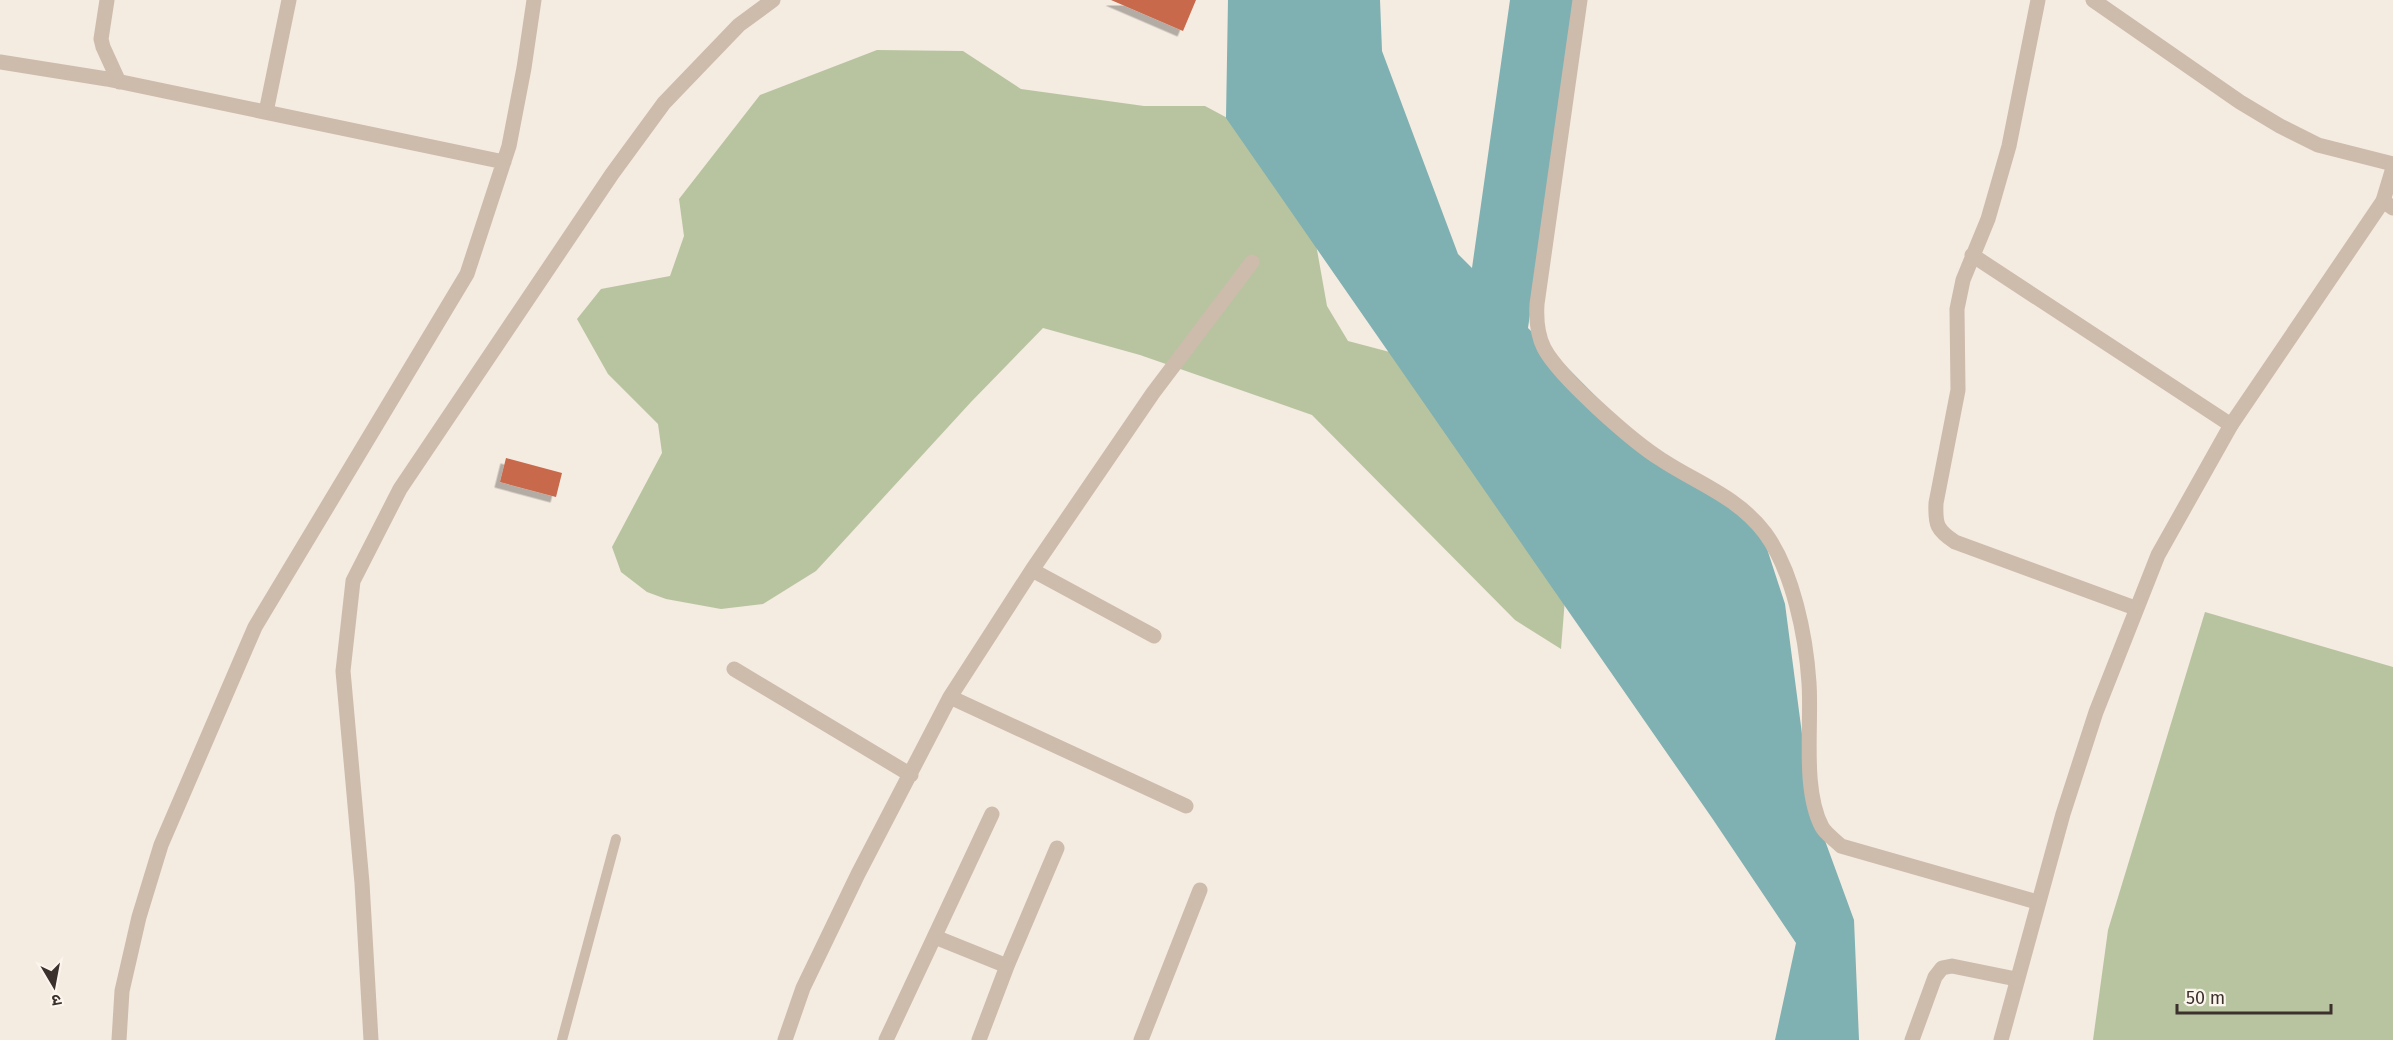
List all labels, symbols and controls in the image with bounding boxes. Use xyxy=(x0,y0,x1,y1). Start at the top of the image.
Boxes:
north arrow xyxy=(24,956,84,1016)
scale bar xyxy=(2177,977,2332,1015)
text: 50 m xyxy=(2186,987,2225,1009)
text: उ xyxy=(50,990,63,1011)

